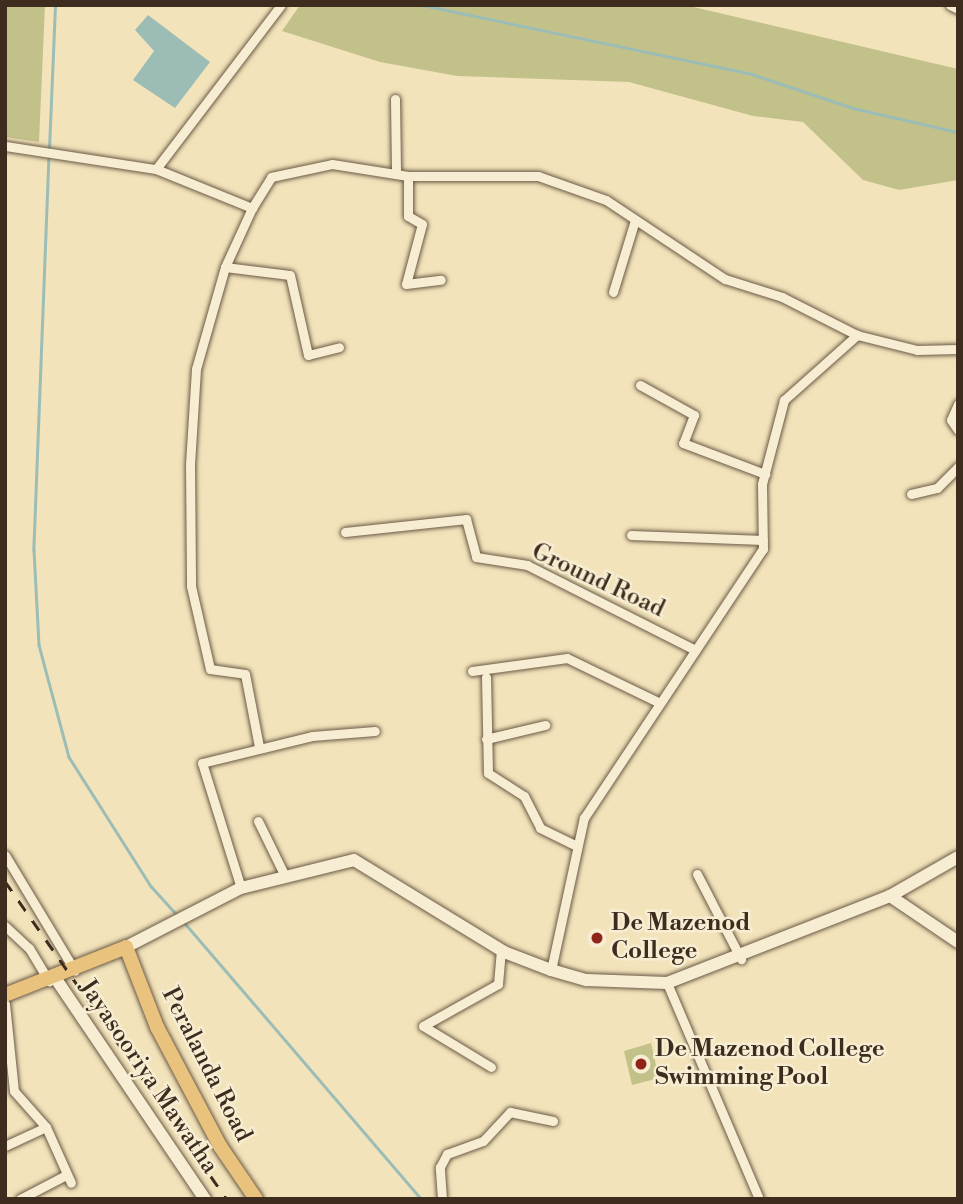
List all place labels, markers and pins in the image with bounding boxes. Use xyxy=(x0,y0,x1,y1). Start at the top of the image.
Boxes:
place label: De Mazenod College xyxy=(611,910,750,966)
marker: De Mazenod College xyxy=(589,930,605,946)
place label: De Mazenod College Swimming Pool xyxy=(655,1036,885,1092)
marker: De Mazenod College Swimming Pool xyxy=(633,1056,649,1072)

